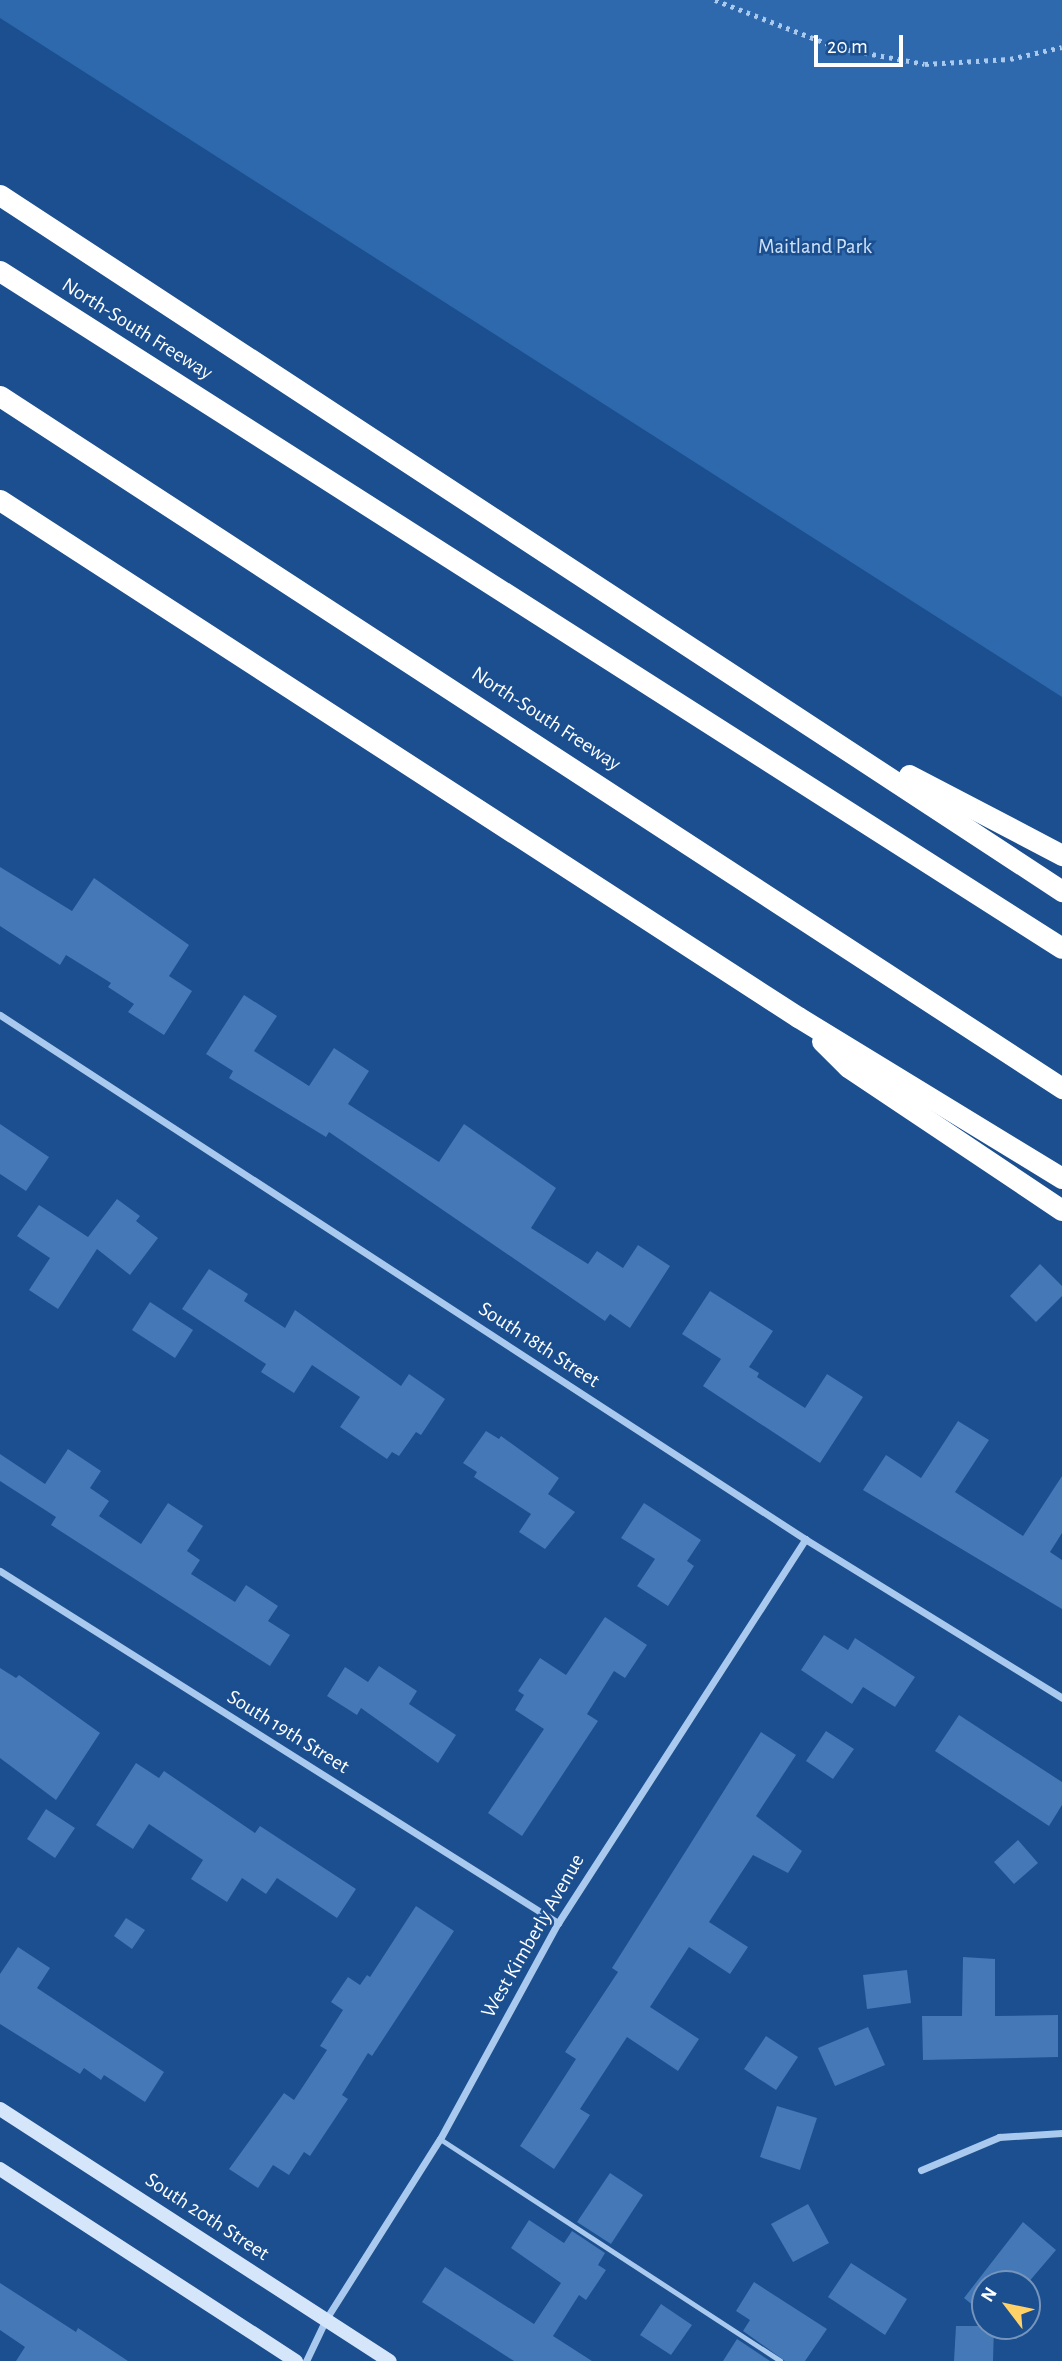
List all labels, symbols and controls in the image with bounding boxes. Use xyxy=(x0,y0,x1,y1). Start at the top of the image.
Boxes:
scale bar xyxy=(817,21,906,65)
text: 20 m xyxy=(827,36,868,57)
park label: Maitland Park xyxy=(758,234,872,260)
street label: North-South Freeway xyxy=(57,272,217,386)
street label: North-South Freeway xyxy=(467,661,625,777)
street label: South 18th Street xyxy=(474,1297,604,1393)
street label: South 19th Street xyxy=(222,1684,354,1780)
street label: West Kimberly Avenue xyxy=(476,1850,590,2022)
street label: South 20th Street xyxy=(140,2168,274,2266)
north arrow xyxy=(971,2270,1041,2340)
text: N xyxy=(978,2284,1001,2305)

